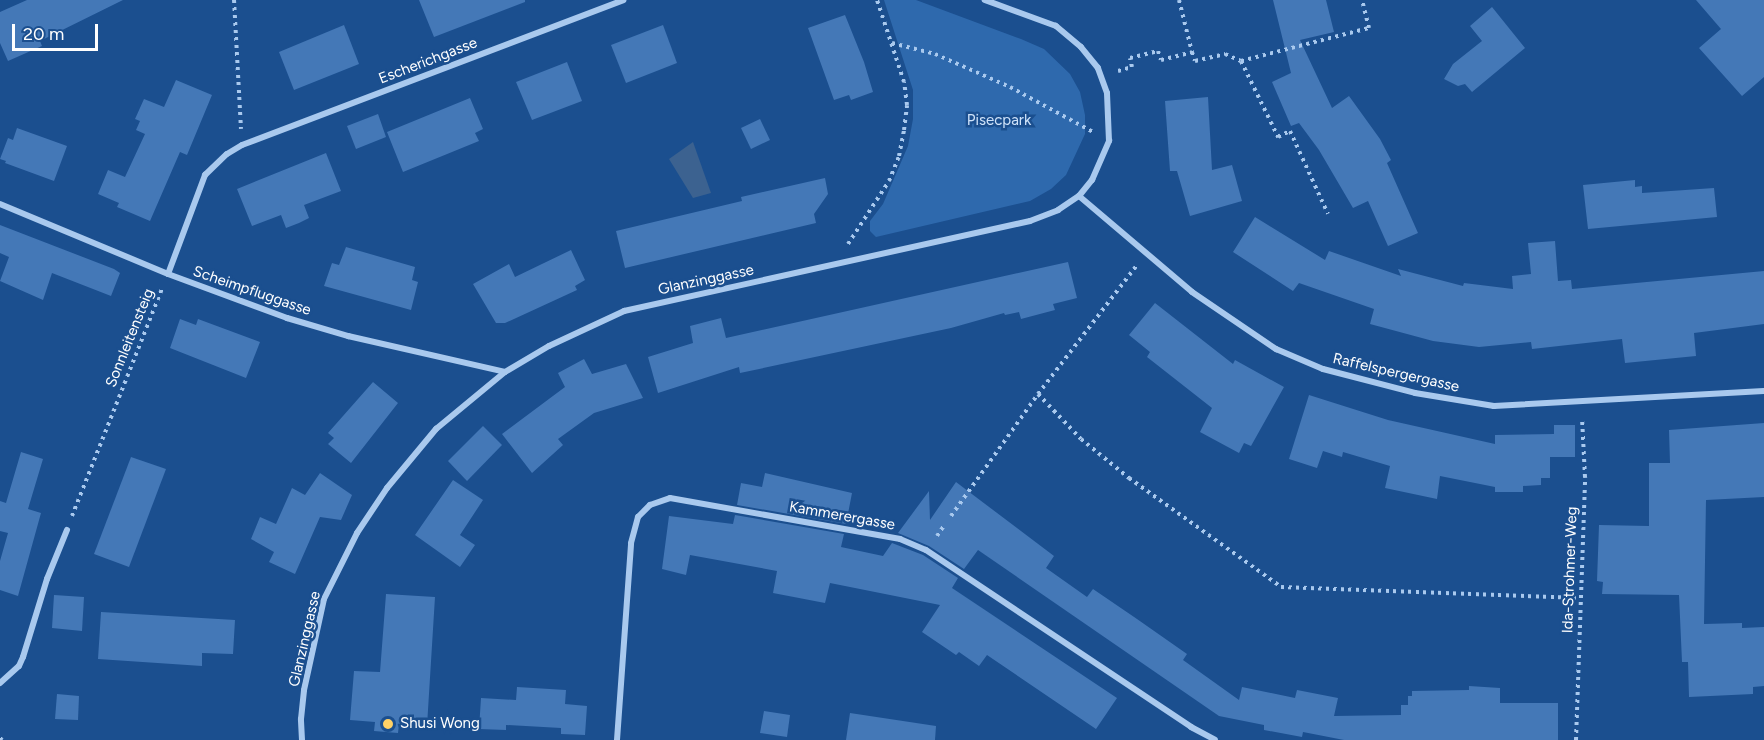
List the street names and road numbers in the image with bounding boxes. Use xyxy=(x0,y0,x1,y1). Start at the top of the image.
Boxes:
street label: Escherichgasse xyxy=(376,34,480,88)
street label: Glanzinggasse xyxy=(657,261,755,299)
street label: Scheimpfluggasse xyxy=(191,262,313,320)
street label: Sonnleitensteig xyxy=(102,286,158,390)
street label: Raffelspergergasse xyxy=(1331,350,1461,396)
street label: Kammerergasse xyxy=(788,498,896,534)
street label: Ida-Strohmer-Weg xyxy=(1559,506,1581,634)
street label: Glanzinggasse xyxy=(285,590,325,688)

